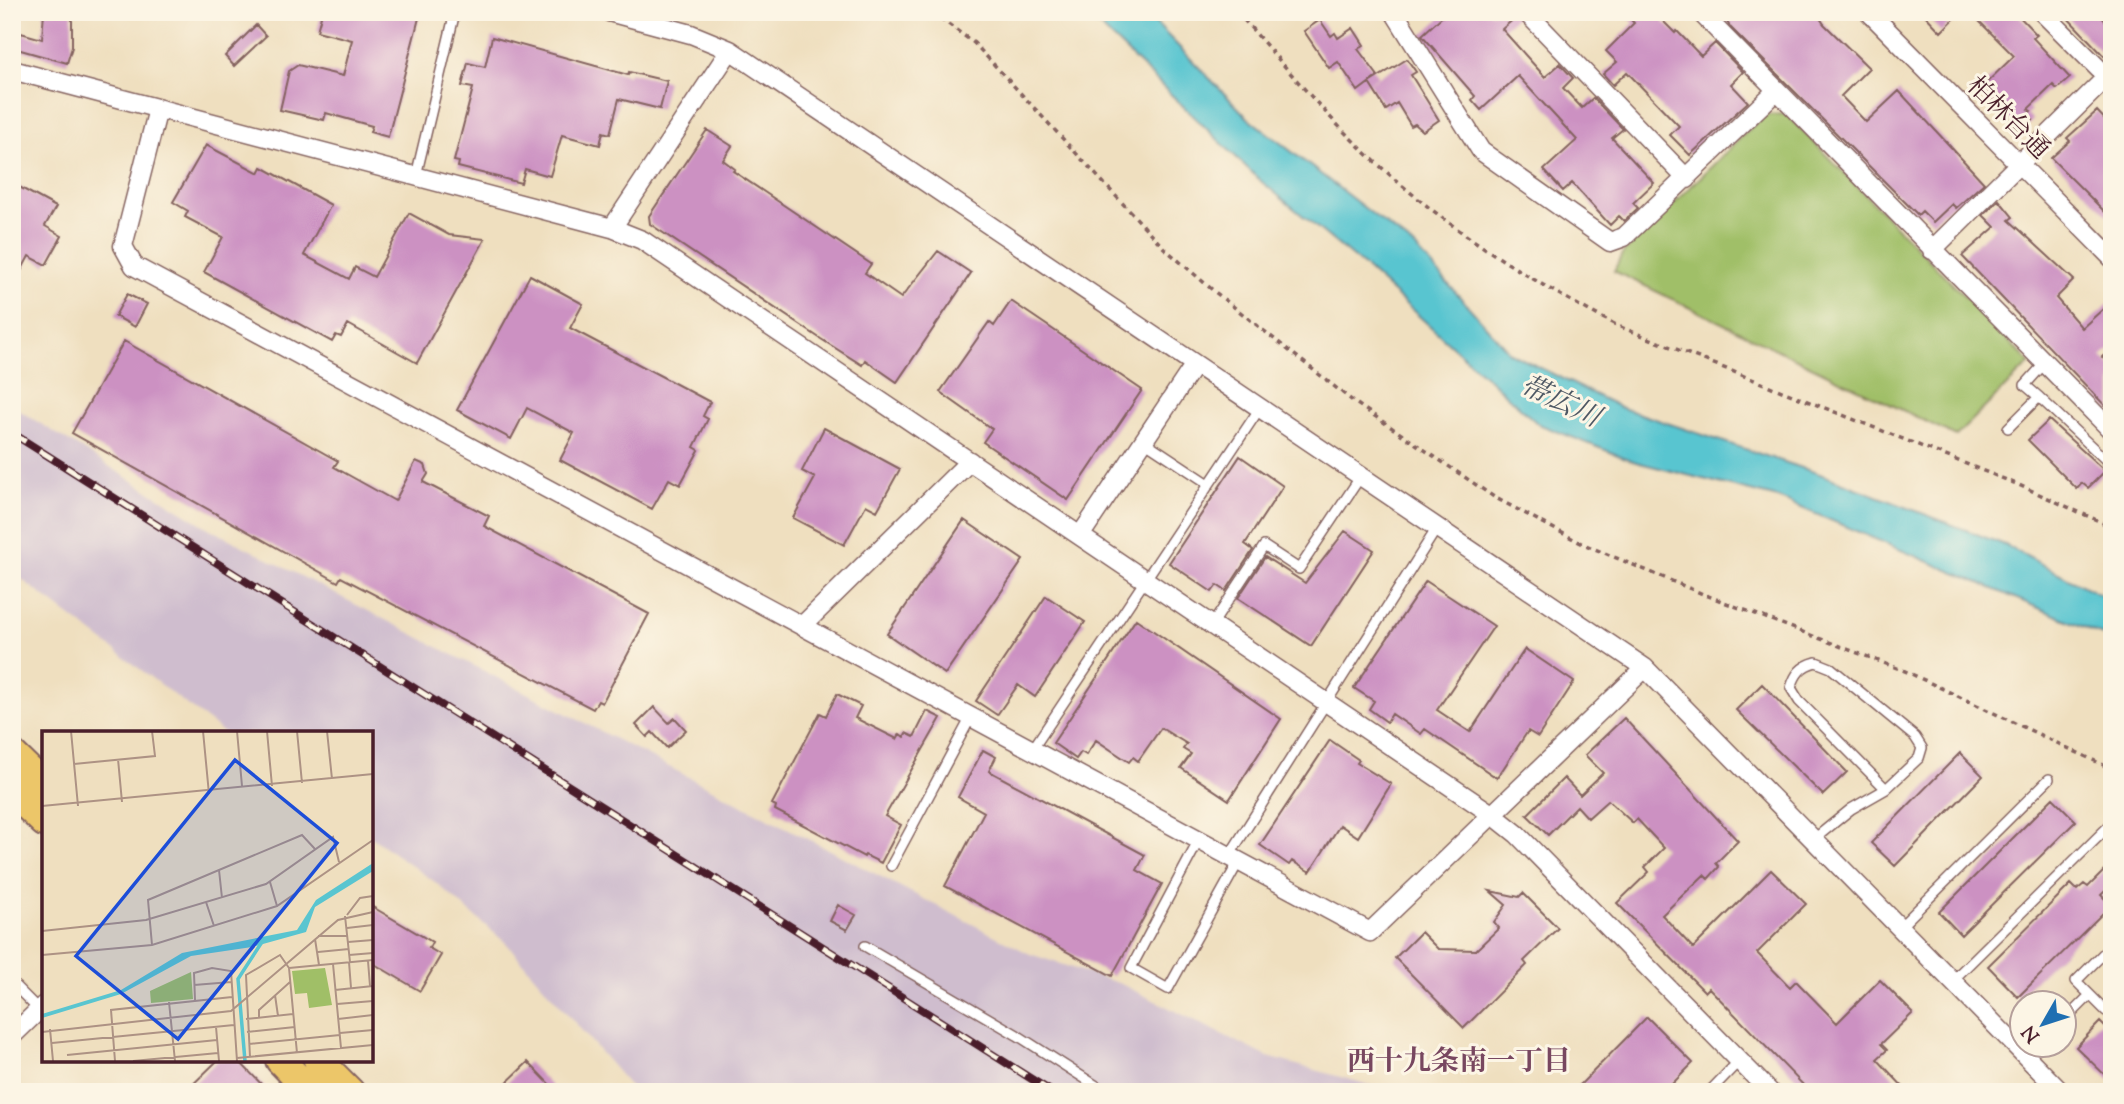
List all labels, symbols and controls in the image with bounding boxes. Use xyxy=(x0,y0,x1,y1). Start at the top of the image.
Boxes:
street label: 柏林台通 xyxy=(1957,69,2057,169)
water label: 帯広川 xyxy=(1513,367,1609,440)
inset map xyxy=(42,731,373,1062)
north arrow xyxy=(2008,988,2078,1058)
text: N xyxy=(2016,1019,2047,1048)
district label: 西十九条南一丁目 xyxy=(1347,1043,1571,1083)

